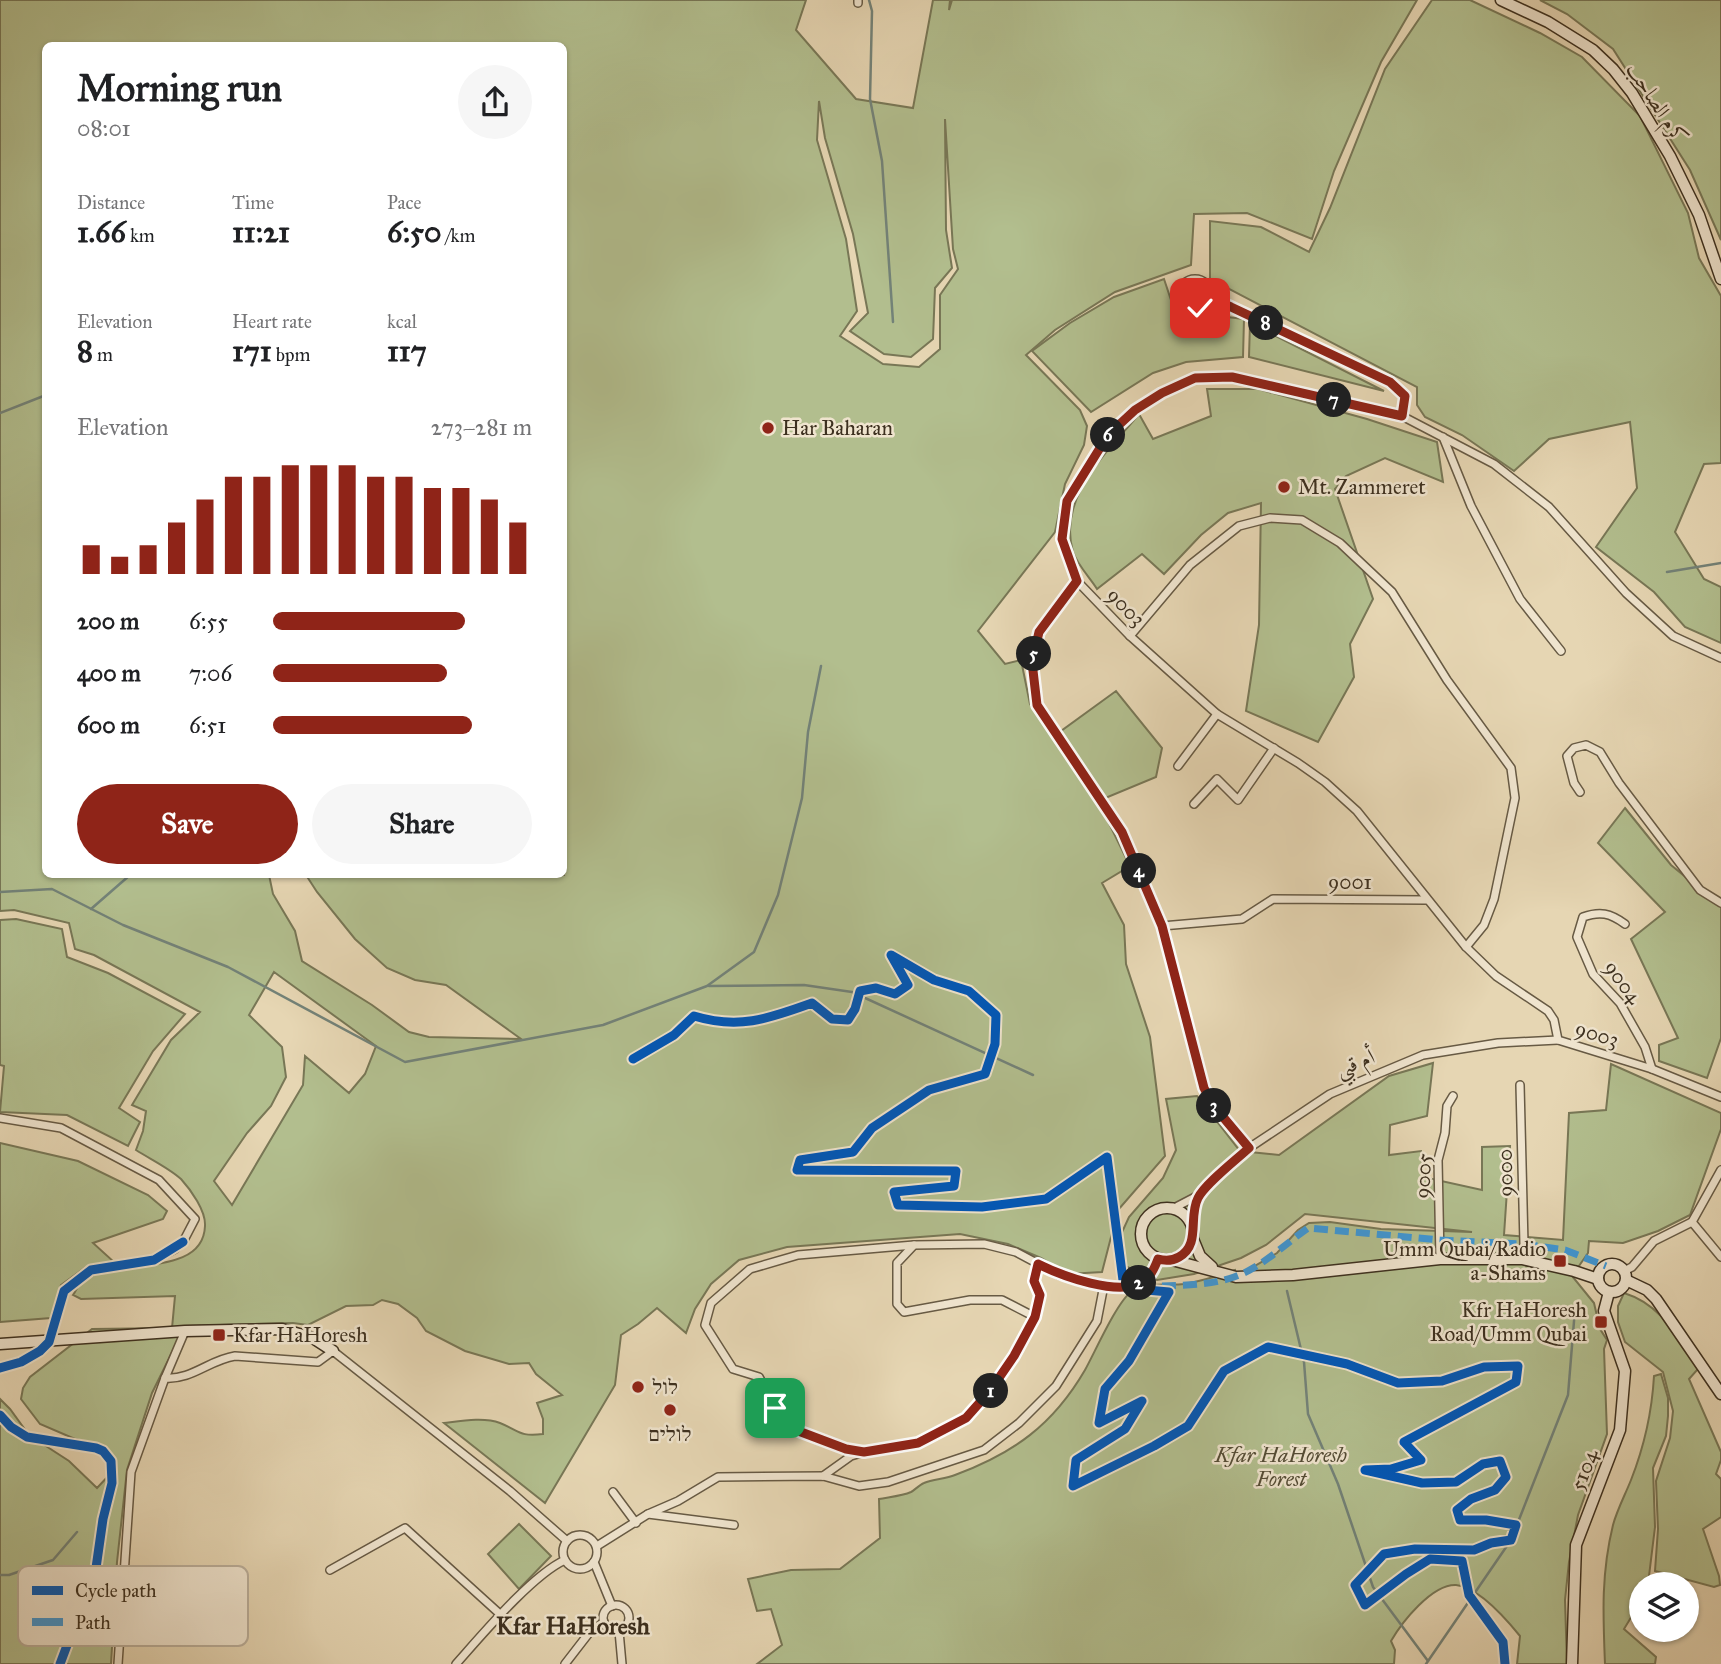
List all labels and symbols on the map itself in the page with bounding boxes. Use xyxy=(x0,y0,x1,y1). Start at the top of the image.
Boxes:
street label: كرم الصاحب xyxy=(1617,57,1693,151)
pin xyxy=(1170,278,1230,338)
pin: 8 xyxy=(1248,306,1284,340)
pin: 7 xyxy=(1316,382,1352,418)
place label: Har Baharan xyxy=(782,415,893,441)
pin: 6 xyxy=(1090,418,1126,452)
marker: Har Baharan xyxy=(760,420,776,436)
place label: Mt. Zammeret xyxy=(1298,474,1426,500)
marker: Mt. Zammeret xyxy=(1276,479,1292,495)
street label: 9003 xyxy=(1101,582,1151,632)
pin: 5 xyxy=(1016,636,1052,672)
pin: 4 xyxy=(1122,854,1156,888)
street label: 9001 xyxy=(1328,869,1372,895)
street label: 9004 xyxy=(1599,955,1648,1010)
street label: 9003 xyxy=(1572,1015,1622,1053)
street label: أم قبي xyxy=(1331,1041,1381,1089)
pin: 3 xyxy=(1196,1088,1232,1124)
street label: 9000 xyxy=(1492,1149,1518,1197)
street label: 9005 xyxy=(1409,1152,1437,1199)
place label: Umm Qubai/Radio a-Shams xyxy=(1383,1236,1546,1286)
marker: Umm Qubai/Radio a-Shams xyxy=(1552,1253,1568,1269)
pin: 2 xyxy=(1122,1266,1156,1300)
place label: Kfr HaHoresh Road/Umm Qubai xyxy=(1430,1297,1587,1347)
marker: Kfr HaHoresh Road/Umm Qubai xyxy=(1593,1314,1609,1330)
place label: Kfar HaHoresh xyxy=(233,1322,368,1348)
marker: Kfar HaHoresh xyxy=(211,1327,227,1343)
place label: לול xyxy=(652,1374,678,1400)
pin: 1 xyxy=(974,1374,1009,1408)
pin xyxy=(745,1378,805,1438)
marker: לול xyxy=(630,1379,646,1395)
marker: לולים xyxy=(662,1402,678,1418)
place label: לולים xyxy=(648,1421,692,1447)
park label: Kfar HaHoresh Forest xyxy=(1214,1442,1347,1492)
street label: 5104 xyxy=(1564,1445,1604,1494)
legend xyxy=(18,1566,248,1646)
text: Cycle path xyxy=(75,1579,157,1602)
text: Path xyxy=(75,1611,111,1634)
district label: Kfar HaHoresh xyxy=(496,1611,651,1641)

